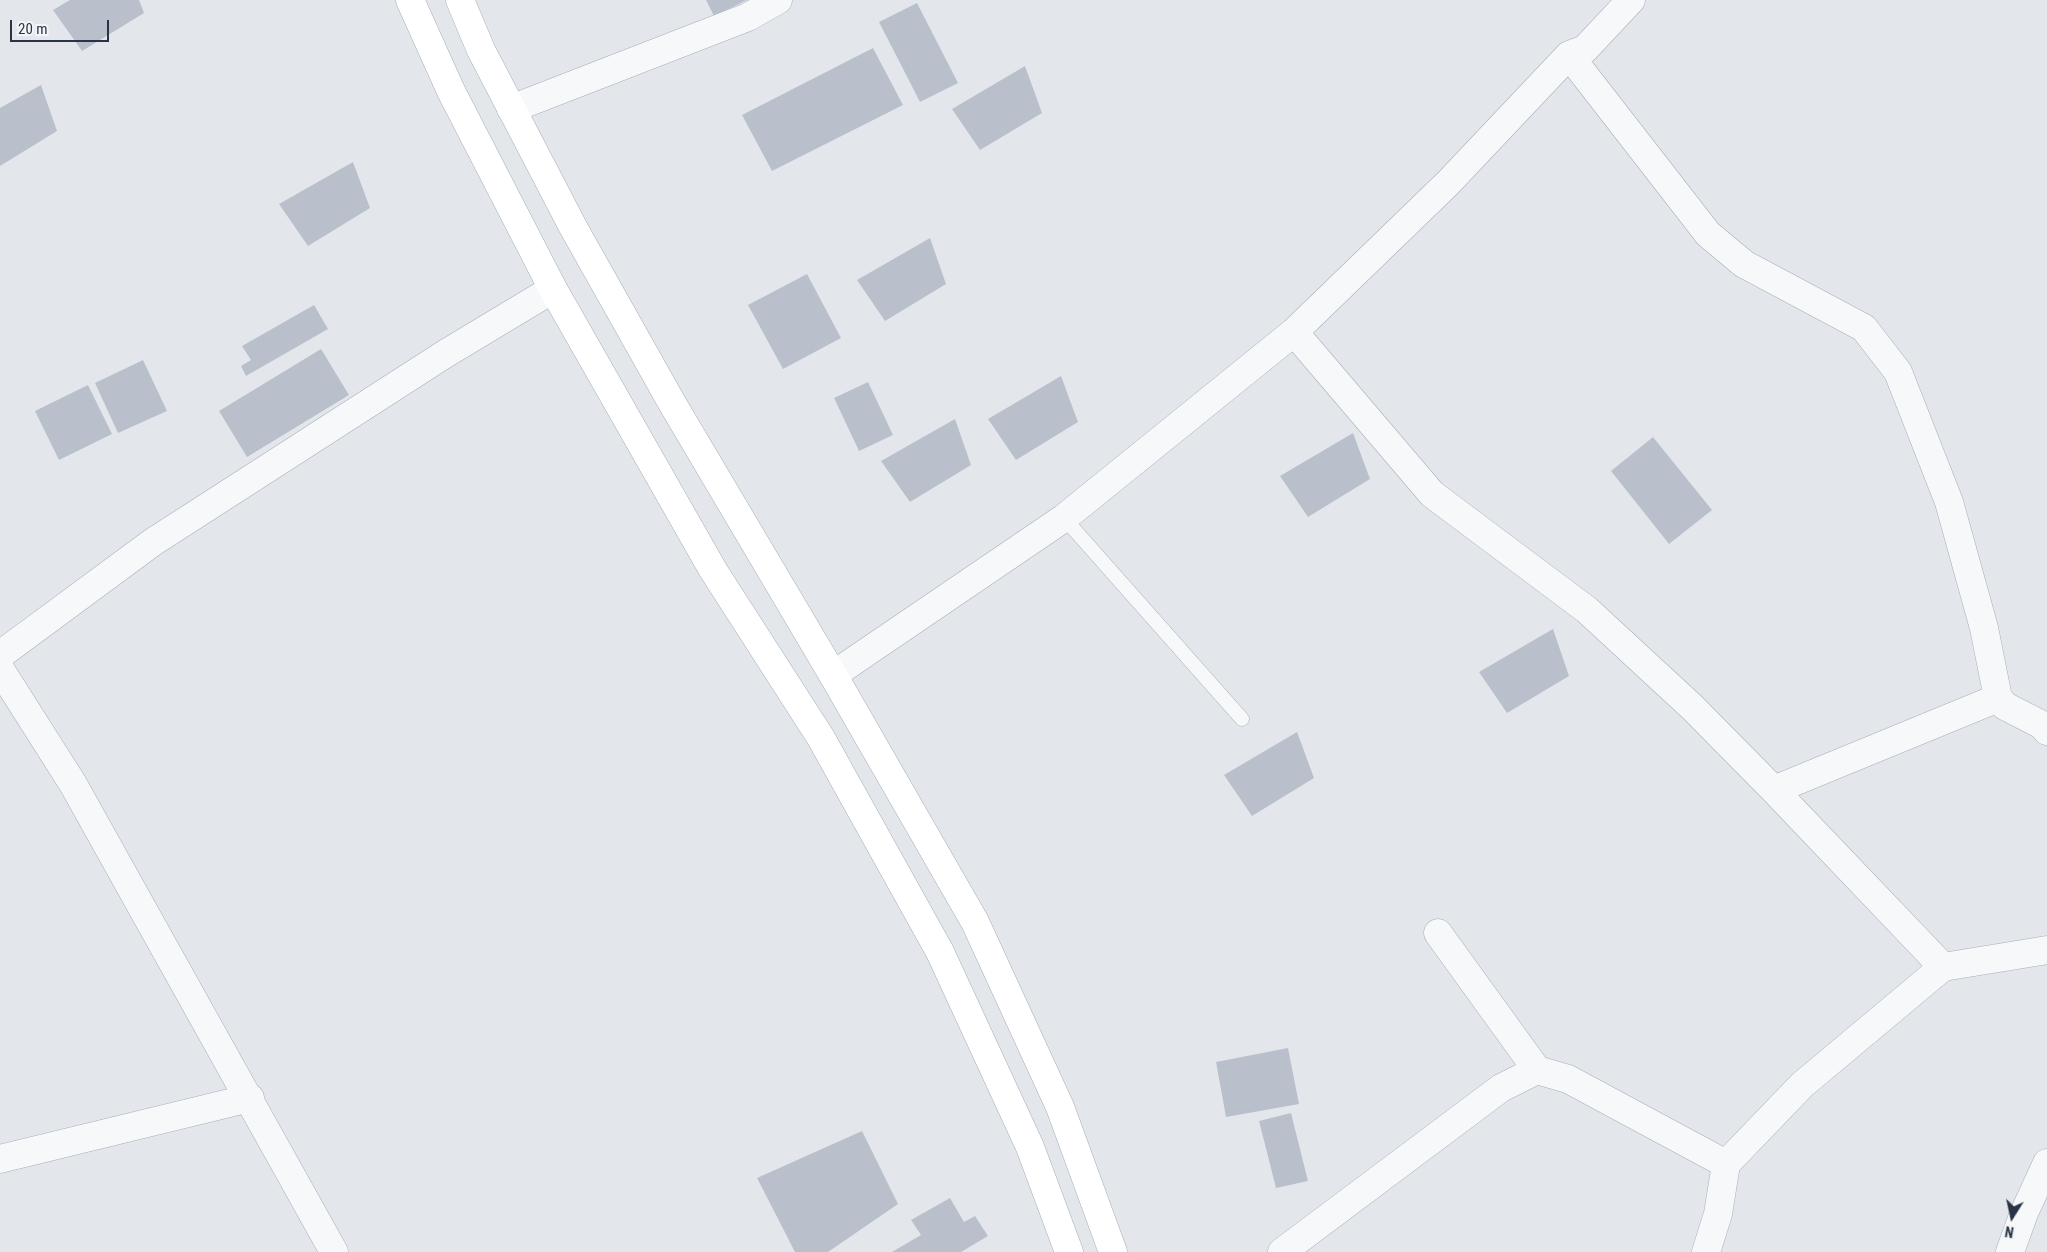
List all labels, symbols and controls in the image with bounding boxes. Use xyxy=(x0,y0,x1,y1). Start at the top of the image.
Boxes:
scale bar xyxy=(12,10,111,42)
text: 20 m xyxy=(18,20,48,38)
north arrow xyxy=(1987,1192,2037,1242)
text: N xyxy=(2004,1223,2015,1240)

